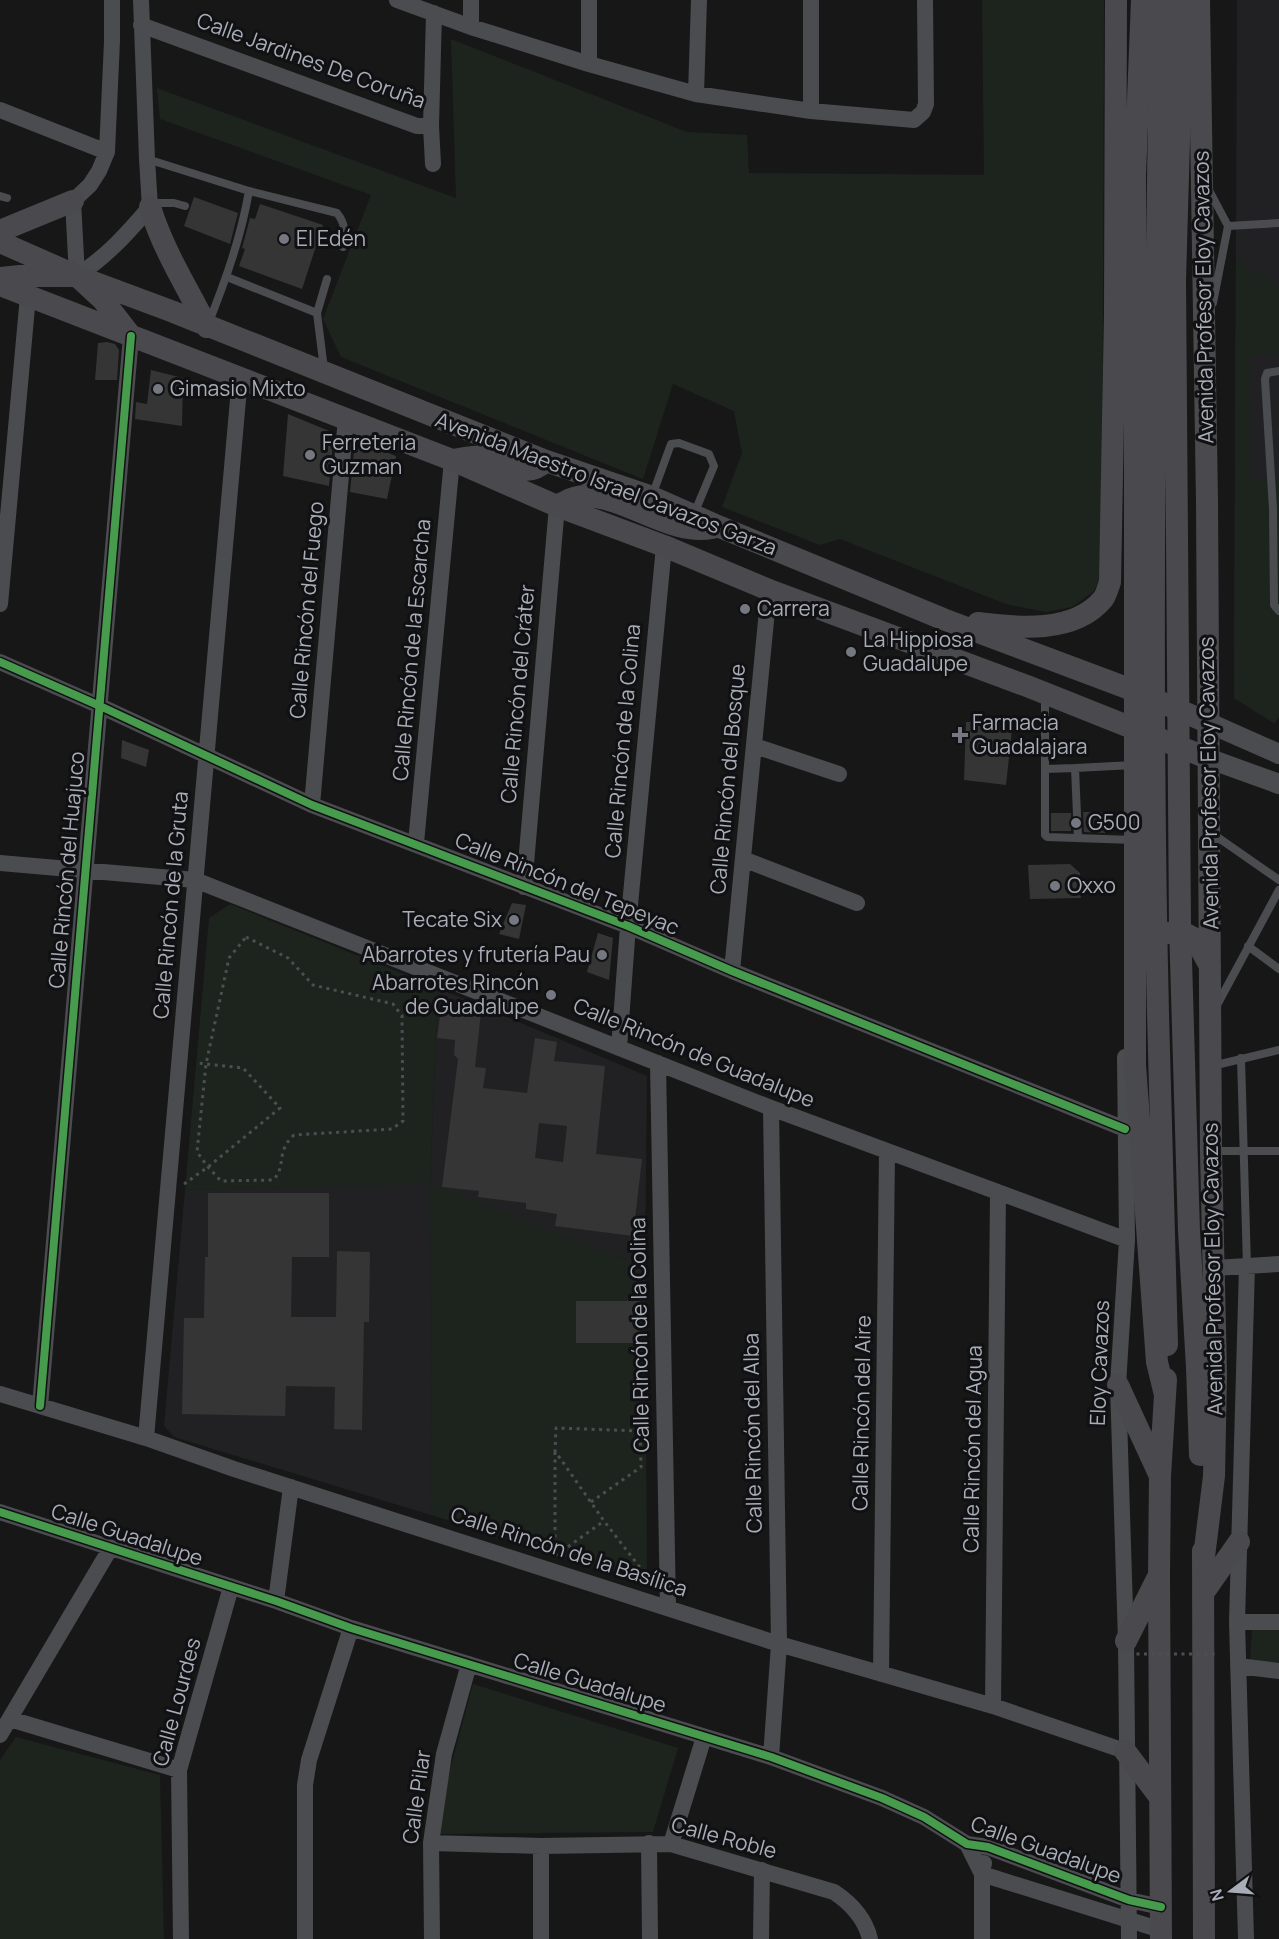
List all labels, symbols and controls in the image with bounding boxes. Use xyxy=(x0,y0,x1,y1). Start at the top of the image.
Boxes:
street label: Calle Jardines De Coruña xyxy=(193,6,429,114)
street label: Avenida Profesor Eloy Cavazos xyxy=(1186,150,1220,444)
place label: El Edén xyxy=(296,224,366,252)
marker: El Edén xyxy=(277,232,291,246)
place label: Gimasio Mixto xyxy=(170,374,306,402)
marker: Gimasio Mixto xyxy=(151,382,165,396)
street label: Avenida Maestro Israel Cavazos Garza xyxy=(432,405,781,561)
place label: Ferreteria Guzman xyxy=(322,428,416,480)
marker: Ferreteria Guzman xyxy=(303,448,317,462)
street label: Calle Rincón del Fuego xyxy=(283,500,329,720)
street label: Calle Rincón de la Escarcha xyxy=(386,518,436,782)
street label: Calle Rincón del Cráter xyxy=(493,583,541,804)
place label: Carrera xyxy=(757,594,830,622)
marker: Carrera xyxy=(738,602,752,616)
street label: Calle Rincón de la Colina xyxy=(598,623,646,859)
place label: La Hippiosa Guadalupe xyxy=(863,625,974,677)
street label: Avenida Profesor Eloy Cavazos xyxy=(1191,636,1225,930)
marker: La Hippiosa Guadalupe xyxy=(844,645,858,659)
street label: Calle Rincón del Bosque xyxy=(703,663,751,895)
place label: Farmacia Guadalajara xyxy=(972,708,1087,760)
marker: Farmacia Guadalajara xyxy=(953,728,967,742)
street label: Calle Rincón del Huajuco xyxy=(42,750,90,990)
street label: Calle Rincón de la Gruta xyxy=(146,790,194,1020)
place label: G500 xyxy=(1088,808,1141,836)
marker: G500 xyxy=(1069,816,1083,830)
street label: Calle Rincón del Tepeyac xyxy=(451,825,683,941)
place label: Oxxo xyxy=(1067,871,1116,899)
marker: Oxxo xyxy=(1048,879,1062,893)
place label: Tecate Six xyxy=(402,905,502,933)
marker: Tecate Six xyxy=(507,913,521,927)
place label: Abarrotes y frutería Pau xyxy=(362,940,590,968)
marker: Abarrotes y frutería Pau xyxy=(595,948,609,962)
place label: Abarrotes Rincón de Guadalupe xyxy=(372,968,539,1020)
marker: Abarrotes Rincón de Guadalupe xyxy=(544,988,558,1002)
street label: Calle Rincón de Guadalupe xyxy=(570,991,819,1113)
street label: Avenida Profesor Eloy Cavazos xyxy=(1195,1122,1229,1416)
street label: Calle Rincón de la Colina xyxy=(623,1217,655,1453)
street label: Eloy Cavazos xyxy=(1083,1300,1115,1426)
street label: Calle Rincón del Aire xyxy=(845,1315,877,1511)
street label: Calle Rincón del Alba xyxy=(736,1333,768,1533)
street label: Calle Rincón del Agua xyxy=(956,1345,988,1553)
street label: Calle Guadalupe xyxy=(48,1496,207,1572)
street label: Calle Rincón de la Basílica xyxy=(447,1500,691,1603)
street label: Calle Lourdes xyxy=(145,1635,207,1769)
street label: Calle Guadalupe xyxy=(511,1646,670,1719)
street label: Calle Pilar xyxy=(396,1748,437,1846)
street label: Calle Guadalupe xyxy=(967,1809,1125,1889)
street label: Calle Roble xyxy=(668,1810,780,1865)
north arrow xyxy=(1201,1861,1261,1921)
text: N xyxy=(1204,1887,1229,1904)

